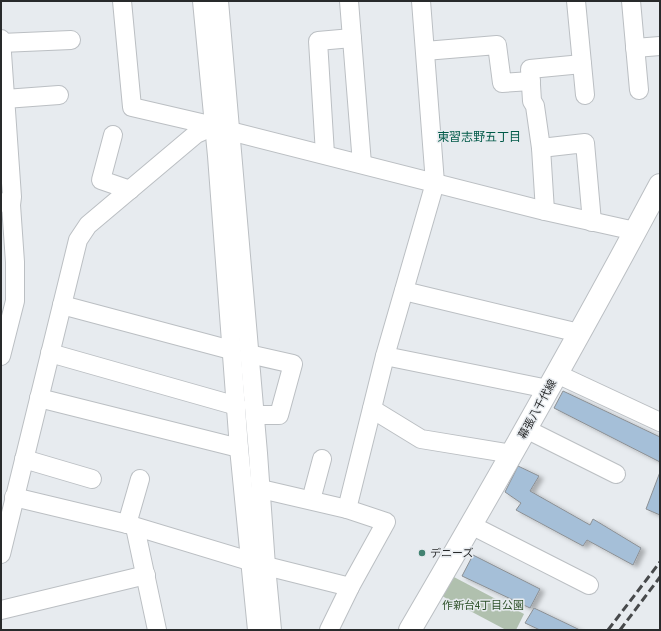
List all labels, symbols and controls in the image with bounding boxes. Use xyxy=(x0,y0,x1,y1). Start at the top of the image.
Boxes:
district label: 東習志野五丁目 xyxy=(437,130,521,144)
street label: 幕張八千代線 xyxy=(516,377,558,441)
place label: デニーズ xyxy=(430,547,473,559)
marker: デニーズ xyxy=(417,548,427,558)
park label: 作新台4丁目公園 xyxy=(442,599,524,611)

